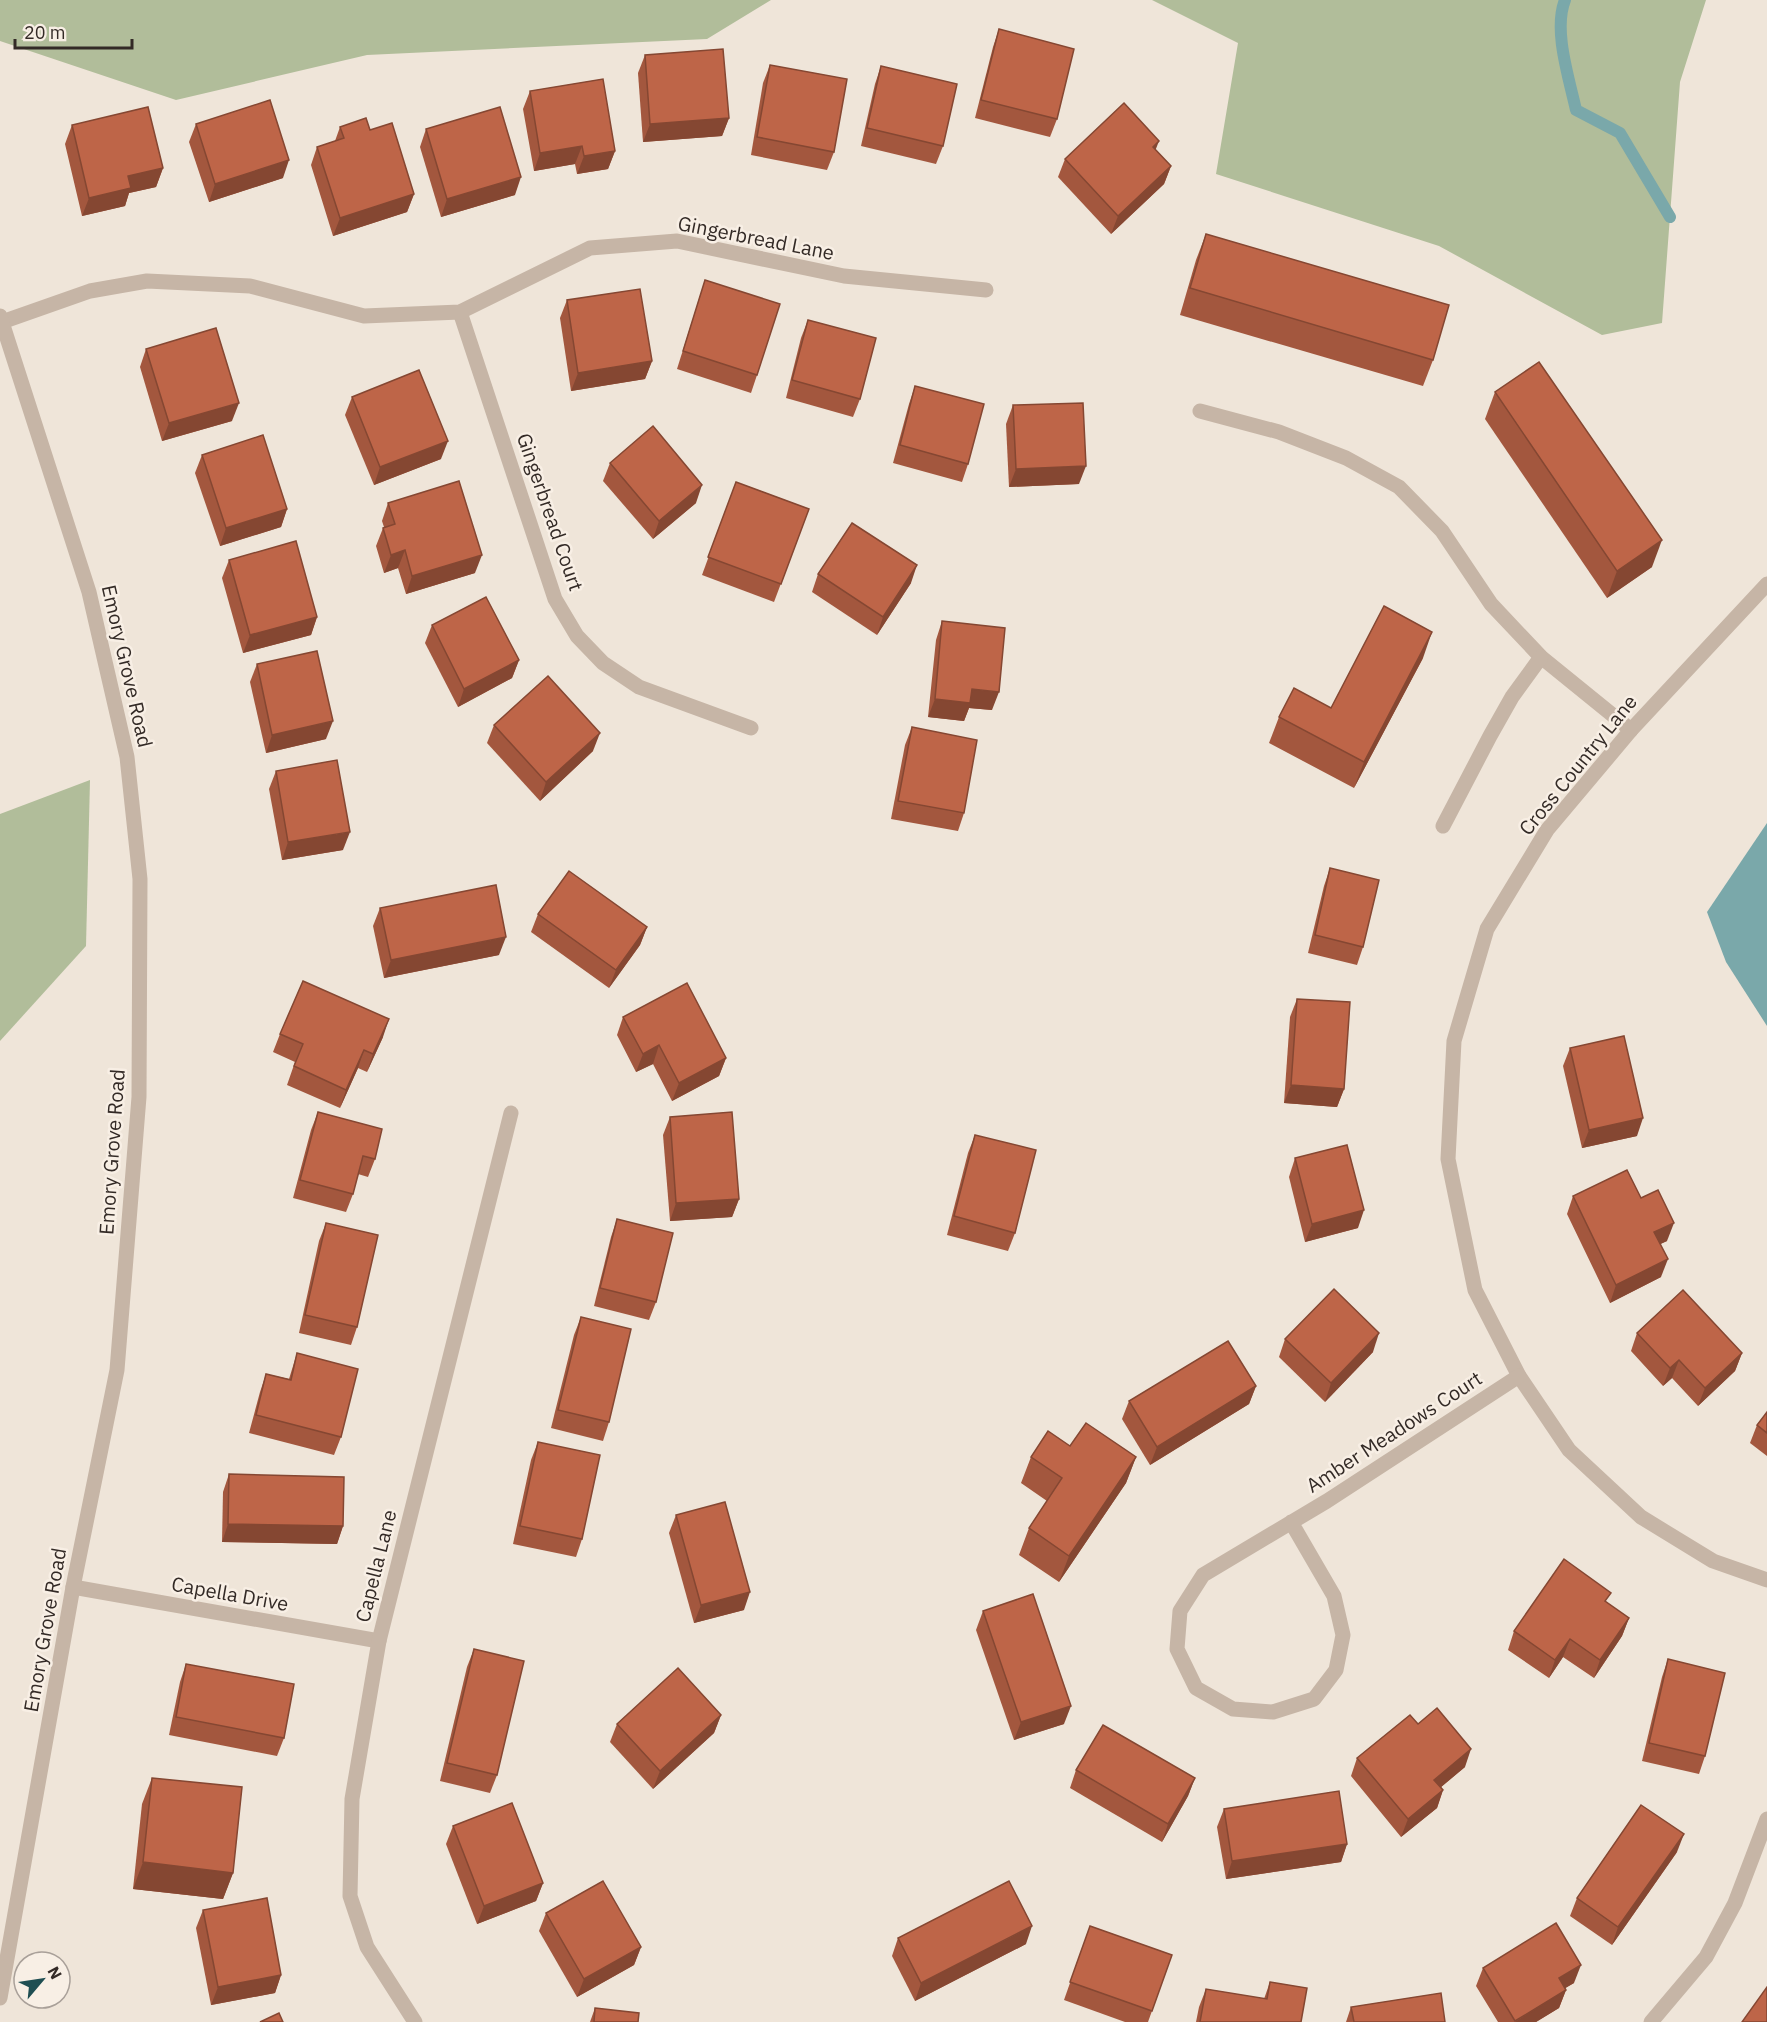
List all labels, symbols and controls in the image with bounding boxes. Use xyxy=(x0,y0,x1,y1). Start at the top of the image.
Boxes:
scale bar xyxy=(15,12,132,50)
text: 20 m xyxy=(24,21,66,44)
street label: Gingerbread Lane xyxy=(676,209,837,266)
street label: Gingerbread Court xyxy=(511,429,590,594)
street label: Emory Grove Road xyxy=(96,582,159,750)
street label: Cross Country Lane xyxy=(1513,689,1643,841)
street label: Emory Grove Road xyxy=(92,1068,131,1236)
street label: Amber Meadows Court xyxy=(1301,1365,1487,1499)
street label: Capella Lane xyxy=(349,1507,403,1625)
street label: Emory Grove Road xyxy=(17,1546,72,1714)
street label: Capella Drive xyxy=(170,1570,291,1617)
north arrow xyxy=(12,1950,72,2010)
text: N xyxy=(44,1963,67,1983)

